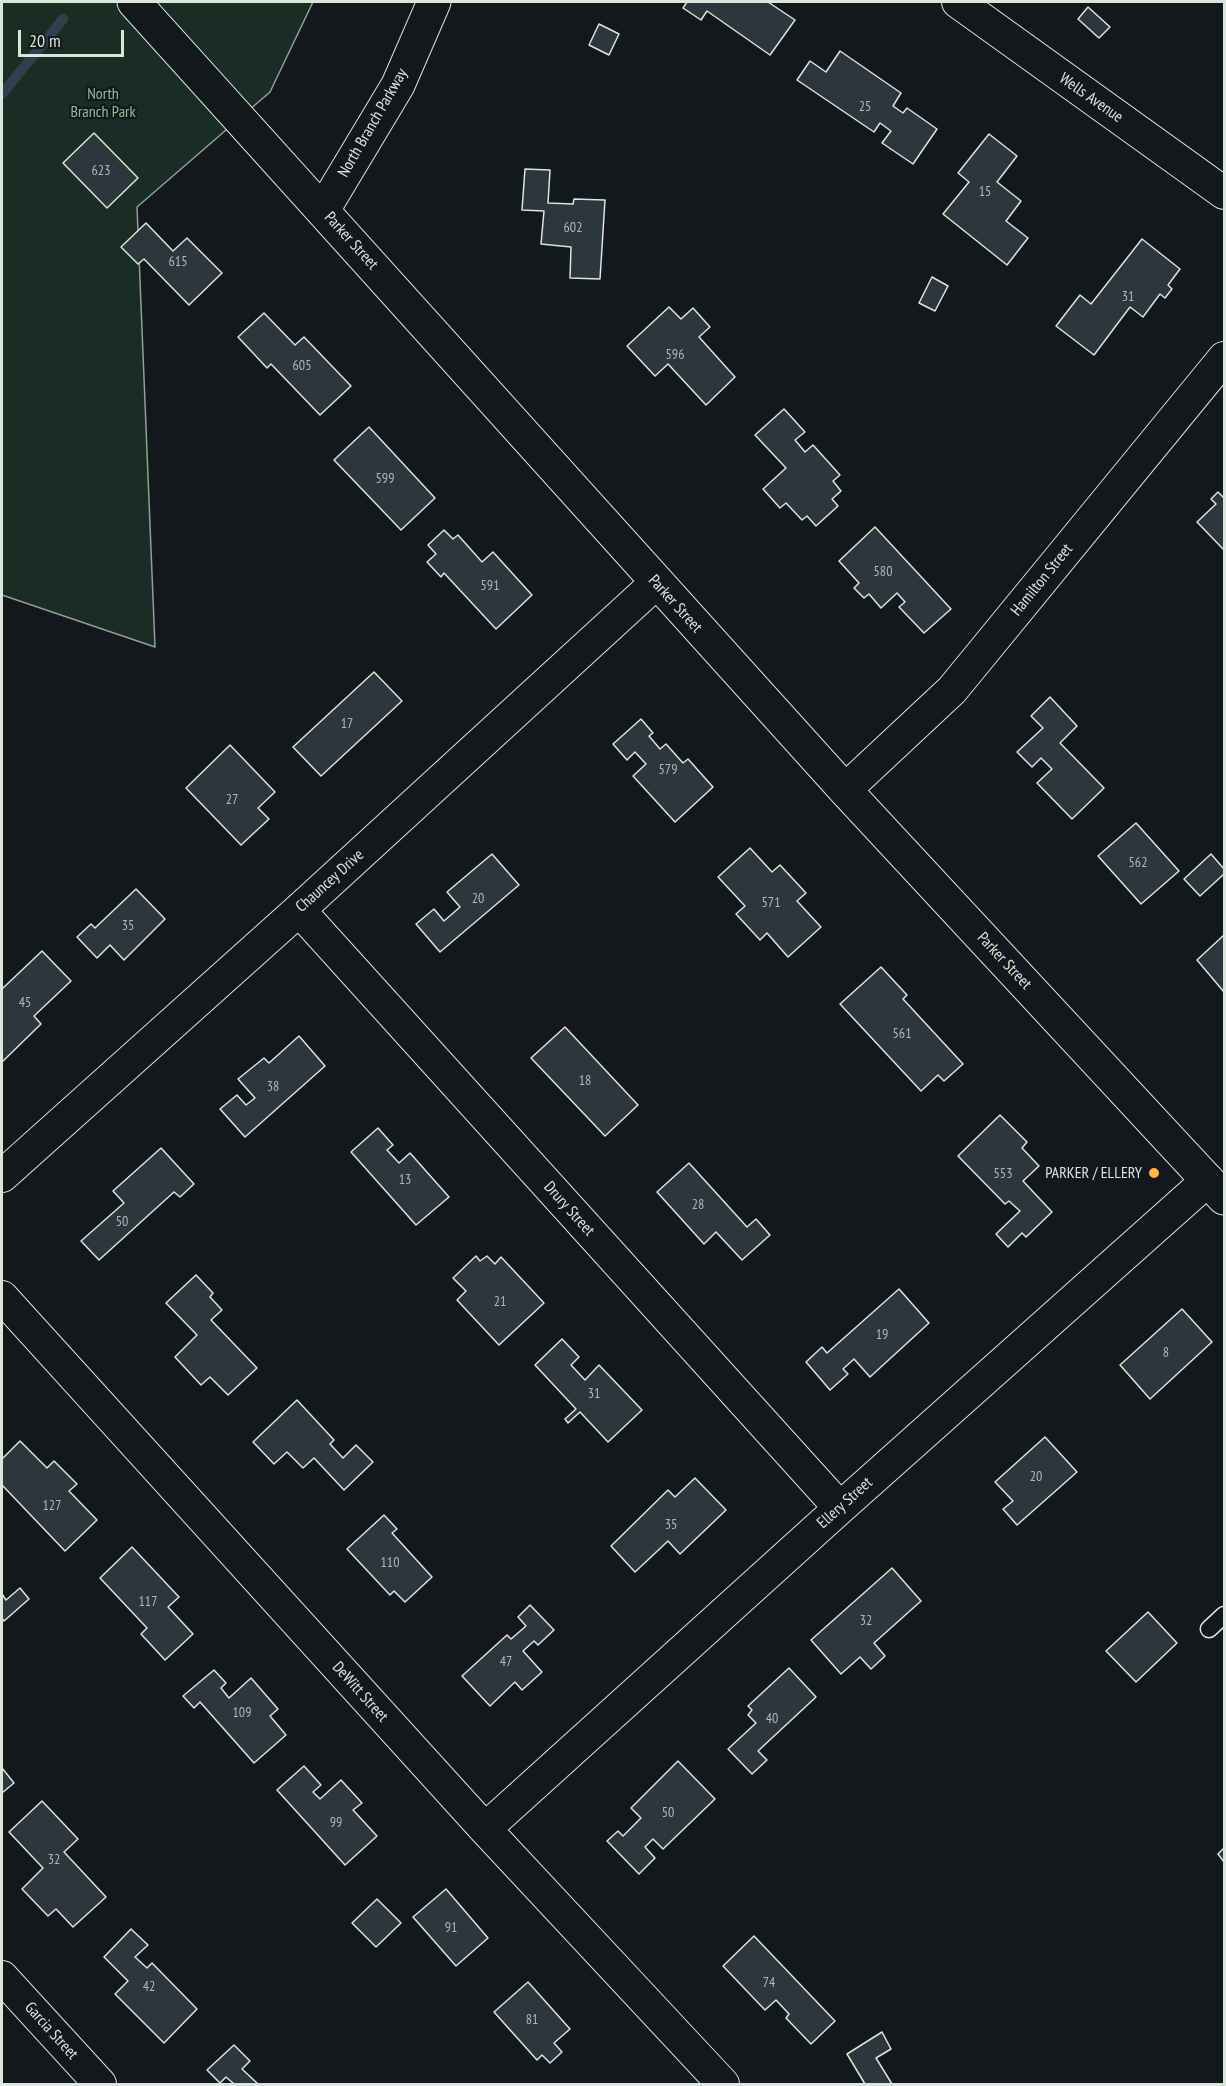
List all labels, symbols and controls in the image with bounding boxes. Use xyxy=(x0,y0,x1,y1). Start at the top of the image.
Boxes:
scale bar xyxy=(21,18,128,56)
text: 20 m xyxy=(29,29,61,52)
street label: North Branch Parkway xyxy=(334,65,412,181)
street label: Wells Avenue xyxy=(1055,69,1127,127)
park label: North Branch Park xyxy=(70,84,136,122)
house number: 25 xyxy=(859,99,871,115)
house number: 623 xyxy=(92,163,110,179)
house number: 15 xyxy=(979,184,991,200)
street label: Parker Street xyxy=(320,208,382,274)
house number: 602 xyxy=(564,220,582,236)
house number: 615 xyxy=(169,254,187,270)
house number: 31 xyxy=(1122,289,1134,305)
house number: 596 xyxy=(666,347,684,363)
house number: 605 xyxy=(293,358,311,374)
house number: 599 xyxy=(376,471,394,487)
street label: Hamilton Street xyxy=(1007,540,1077,620)
house number: 580 xyxy=(874,564,892,580)
street label: Parker Street xyxy=(644,571,706,637)
house number: 591 xyxy=(481,578,499,594)
house number: 17 xyxy=(341,716,353,732)
house number: 579 xyxy=(659,762,677,778)
house number: 27 xyxy=(226,792,238,808)
street label: Chauncey Drive xyxy=(292,845,368,917)
house number: 562 xyxy=(1129,855,1147,871)
house number: 20 xyxy=(472,891,484,907)
house number: 571 xyxy=(762,895,780,911)
house number: 35 xyxy=(122,918,134,934)
street label: Parker Street xyxy=(973,928,1035,994)
house number: 45 xyxy=(19,995,31,1011)
house number: 561 xyxy=(893,1026,911,1042)
house number: 18 xyxy=(579,1073,591,1089)
house number: 38 xyxy=(267,1079,279,1095)
place label: PARKER / ELLERY xyxy=(1045,1163,1142,1183)
house number: 553 xyxy=(994,1166,1012,1182)
marker: PARKER / ELLERY xyxy=(1147,1166,1161,1180)
house number: 13 xyxy=(399,1172,411,1188)
street label: Drury Street xyxy=(540,1178,598,1240)
house number: 28 xyxy=(692,1197,704,1213)
house number: 50 xyxy=(116,1214,128,1230)
house number: 21 xyxy=(494,1294,506,1310)
house number: 19 xyxy=(876,1327,888,1343)
house number: 8 xyxy=(1163,1345,1169,1361)
house number: 31 xyxy=(588,1386,600,1402)
house number: 20 xyxy=(1030,1469,1042,1485)
street label: Ellery Street xyxy=(813,1473,877,1533)
house number: 127 xyxy=(43,1498,61,1514)
house number: 35 xyxy=(665,1517,677,1533)
house number: 110 xyxy=(381,1555,399,1571)
house number: 117 xyxy=(139,1594,157,1610)
house number: 32 xyxy=(860,1613,872,1629)
house number: 47 xyxy=(500,1654,512,1670)
street label: DeWitt Street xyxy=(328,1658,392,1726)
house number: 109 xyxy=(233,1705,251,1721)
house number: 40 xyxy=(766,1711,778,1727)
house number: 50 xyxy=(662,1805,674,1821)
house number: 99 xyxy=(330,1815,342,1831)
house number: 32 xyxy=(48,1852,60,1868)
house number: 91 xyxy=(445,1920,457,1936)
house number: 74 xyxy=(763,1975,775,1991)
house number: 42 xyxy=(143,1979,155,1995)
street label: Garcia Street xyxy=(20,1998,82,2064)
house number: 81 xyxy=(526,2012,538,2028)

